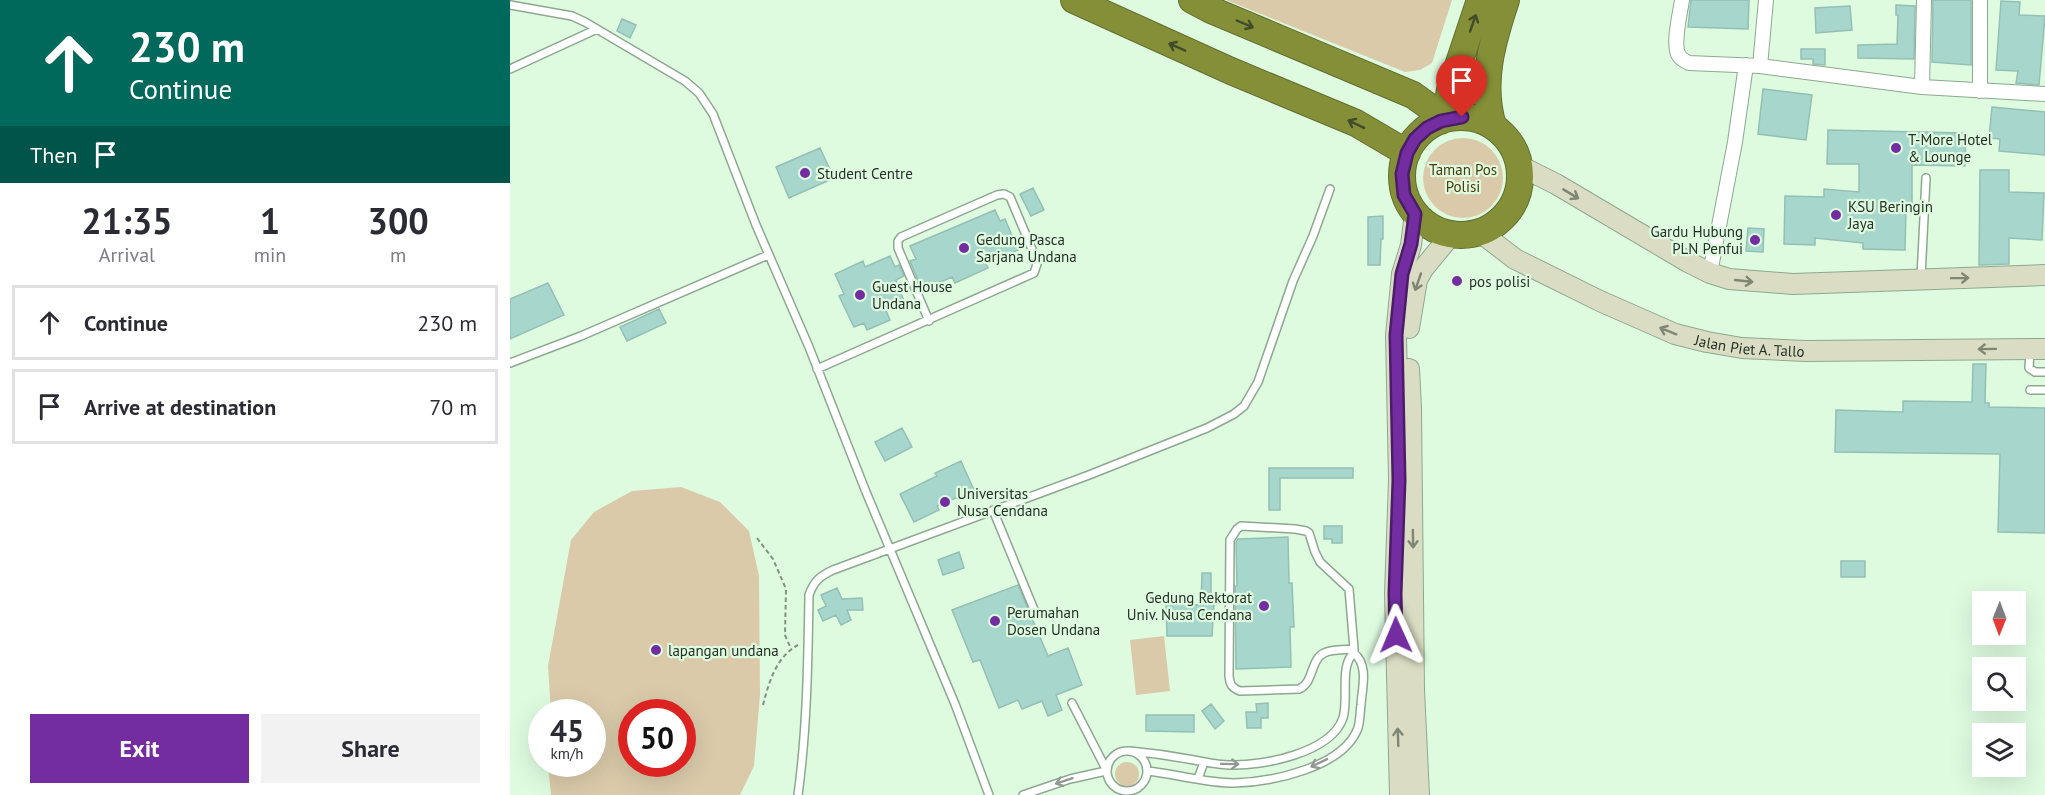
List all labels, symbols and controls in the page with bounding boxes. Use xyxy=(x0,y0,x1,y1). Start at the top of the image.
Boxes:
one-way arrow xyxy=(1468,14,1479,33)
text: 230 m xyxy=(129,19,245,74)
one-way arrow xyxy=(1236,19,1254,30)
icon: ahead xyxy=(30,24,108,102)
one-way arrow xyxy=(1168,41,1186,52)
pin xyxy=(1436,55,1487,117)
icon: arrive xyxy=(1445,64,1478,97)
text: Continue xyxy=(129,72,232,106)
one-way arrow xyxy=(1347,117,1365,129)
place label: T-More Hotel & Lounge xyxy=(1908,130,1993,166)
icon: arrive xyxy=(89,138,122,171)
text: Then xyxy=(30,141,77,169)
marker: T-More Hotel & Lounge xyxy=(1889,141,1903,155)
park label: Taman Pos Polisi xyxy=(1429,160,1497,196)
place label: Student Centre xyxy=(817,164,913,183)
marker: Student Centre xyxy=(798,166,812,180)
one-way arrow xyxy=(1562,188,1579,200)
text: 21:35 xyxy=(81,197,173,244)
text: 1 xyxy=(260,197,280,244)
text: 300 xyxy=(368,197,429,244)
place label: KSU Beringin Jaya xyxy=(1847,197,1933,233)
marker: KSU Beringin Jaya xyxy=(1829,208,1843,222)
place label: Gardu Hubung PLN Penfui xyxy=(1651,222,1743,258)
place label: Gedung Pasca Sarjana Undana xyxy=(976,230,1077,266)
marker: Gardu Hubung PLN Penfui xyxy=(1748,233,1762,247)
marker: Gedung Pasca Sarjana Undana xyxy=(957,241,971,255)
text: Arrival xyxy=(99,242,155,268)
text: min xyxy=(254,242,286,268)
text: m xyxy=(390,242,406,268)
one-way arrow xyxy=(1411,272,1422,291)
place label: pos polisi xyxy=(1469,272,1530,291)
one-way arrow xyxy=(1949,273,1969,284)
marker: pos polisi xyxy=(1450,274,1464,288)
one-way arrow xyxy=(1733,276,1753,287)
place label: Guest House Undana xyxy=(872,277,952,313)
marker: Guest House Undana xyxy=(853,288,867,302)
icon: ahead xyxy=(33,306,66,339)
text: Continue xyxy=(84,309,168,337)
text: 230 m xyxy=(417,309,477,337)
one-way arrow xyxy=(1659,325,1678,336)
street label: Jalan Piet A. Tallo xyxy=(1692,330,1805,360)
one-way arrow xyxy=(1977,343,1997,355)
icon: arrive xyxy=(33,390,66,423)
text: Arrive at destination xyxy=(84,393,276,421)
text: 70 m xyxy=(429,393,477,421)
place label: Universitas Nusa Cendana xyxy=(957,484,1048,520)
marker: Universitas Nusa Cendana xyxy=(938,495,952,509)
one-way arrow xyxy=(1407,528,1418,548)
place label: Gedung Rektorat Univ. Nusa Cendana xyxy=(1127,588,1252,624)
north arrow xyxy=(1972,591,2026,645)
map controls xyxy=(1972,591,2026,777)
marker: Gedung Rektorat Univ. Nusa Cendana xyxy=(1257,599,1271,613)
place label: Perumahan Dosen Undana xyxy=(1007,603,1100,639)
position arrow xyxy=(1364,603,1428,667)
marker: Perumahan Dosen Undana xyxy=(988,614,1002,628)
place label: lapangan undana xyxy=(668,641,779,660)
marker: lapangan undana xyxy=(649,643,663,657)
button: search xyxy=(1972,657,2026,711)
speed limit sign: 50 xyxy=(618,699,696,777)
text: 45 xyxy=(550,711,584,750)
button: Exit xyxy=(30,714,249,783)
button: Share xyxy=(261,714,480,783)
button: layers xyxy=(1972,723,2026,777)
one-way arrow xyxy=(1392,727,1404,747)
text: km/h xyxy=(551,744,583,763)
one-way arrow xyxy=(1219,758,1239,770)
one-way arrow xyxy=(1311,758,1329,769)
one-way arrow xyxy=(1055,776,1074,787)

